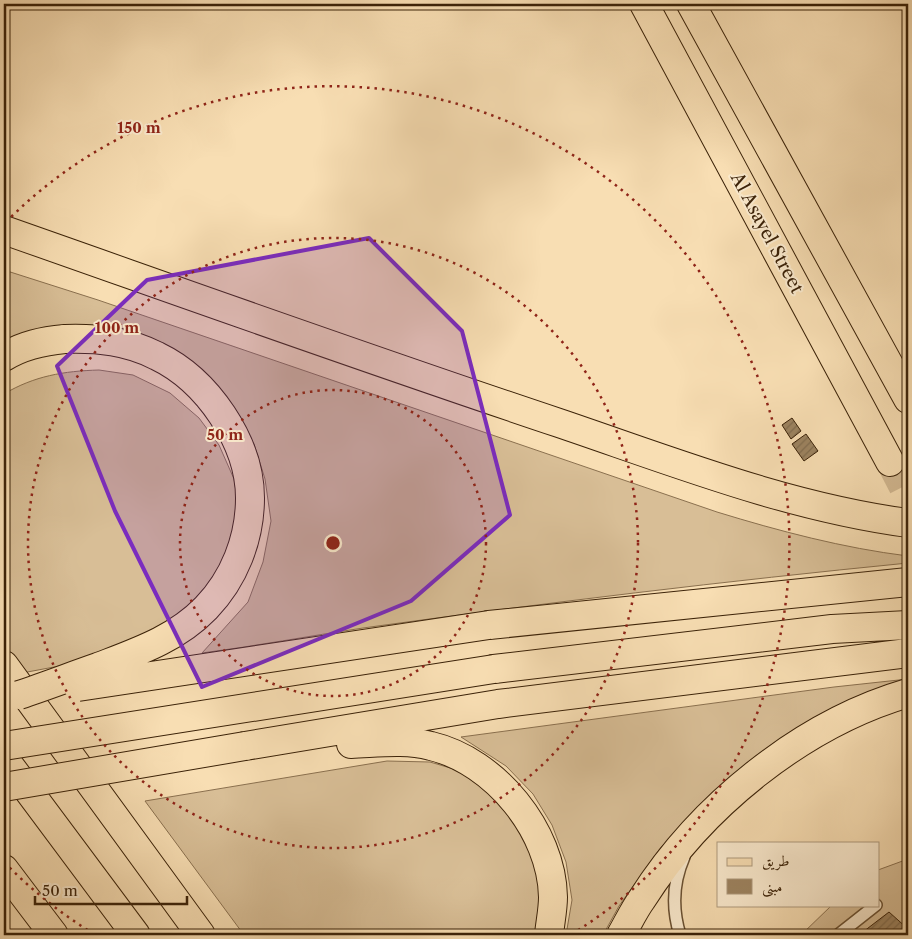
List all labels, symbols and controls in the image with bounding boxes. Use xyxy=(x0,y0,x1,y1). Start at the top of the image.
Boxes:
text: 150 m xyxy=(117,118,161,137)
street label: Al Asayel Street xyxy=(725,168,808,298)
text: 100 m xyxy=(95,318,139,337)
text: 50 m xyxy=(207,425,243,444)
centre of rings xyxy=(324,534,342,552)
legend xyxy=(717,842,880,906)
text: طريق xyxy=(762,851,789,871)
scale bar xyxy=(35,874,188,906)
text: مبنى xyxy=(762,877,782,898)
text: 50 m xyxy=(42,881,78,900)

